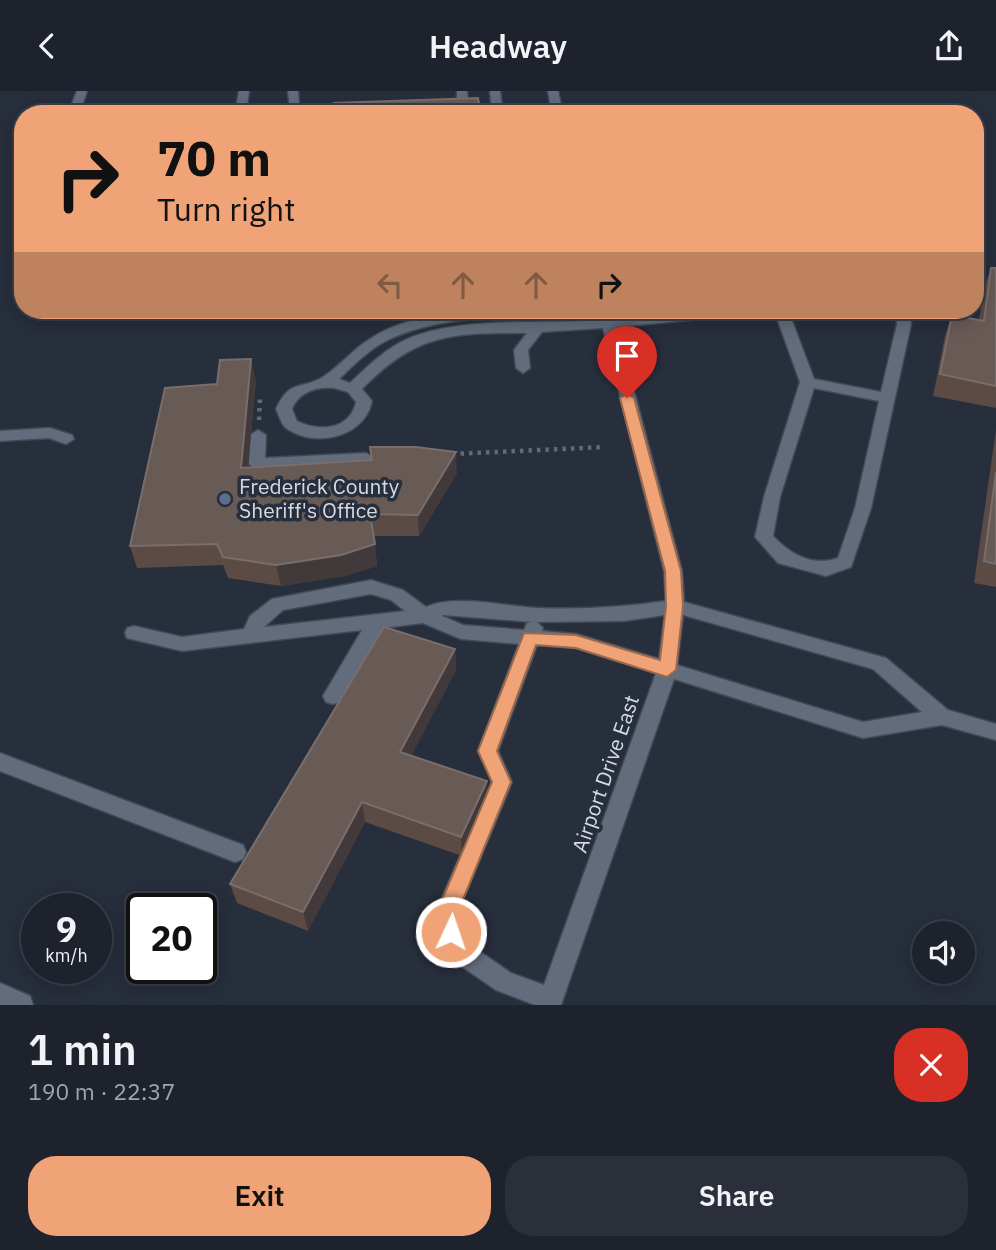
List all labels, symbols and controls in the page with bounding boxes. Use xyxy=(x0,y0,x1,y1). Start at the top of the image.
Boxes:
text: Headway xyxy=(429,25,567,67)
icon: back xyxy=(28,27,66,65)
icon: share xyxy=(930,27,968,65)
text: 70 m xyxy=(157,126,271,189)
icon: right xyxy=(42,133,133,224)
text: Turn right xyxy=(157,188,295,230)
icon: left xyxy=(371,266,409,304)
icon: ahead xyxy=(444,266,482,304)
icon: ahead xyxy=(517,266,555,304)
icon: right xyxy=(590,266,628,304)
pin xyxy=(597,326,657,398)
icon: arrive xyxy=(608,337,646,375)
place label: Frederick County Sheriff's Office xyxy=(239,472,400,524)
marker: Frederick County Sheriff's Office xyxy=(217,491,233,507)
street label: Airport Drive East xyxy=(565,691,645,856)
speed limit sign: 20 xyxy=(126,893,217,984)
position arrow xyxy=(414,895,488,969)
text: 9 xyxy=(56,906,77,952)
map controls xyxy=(912,921,975,984)
button: sound xyxy=(912,921,975,984)
text: km/h xyxy=(45,944,88,967)
text: 1 min xyxy=(28,1022,137,1077)
button: close xyxy=(894,1028,968,1102)
text: 190 m · 22:37 xyxy=(28,1076,175,1106)
button: Exit xyxy=(28,1156,491,1236)
button: Share xyxy=(505,1156,968,1236)

